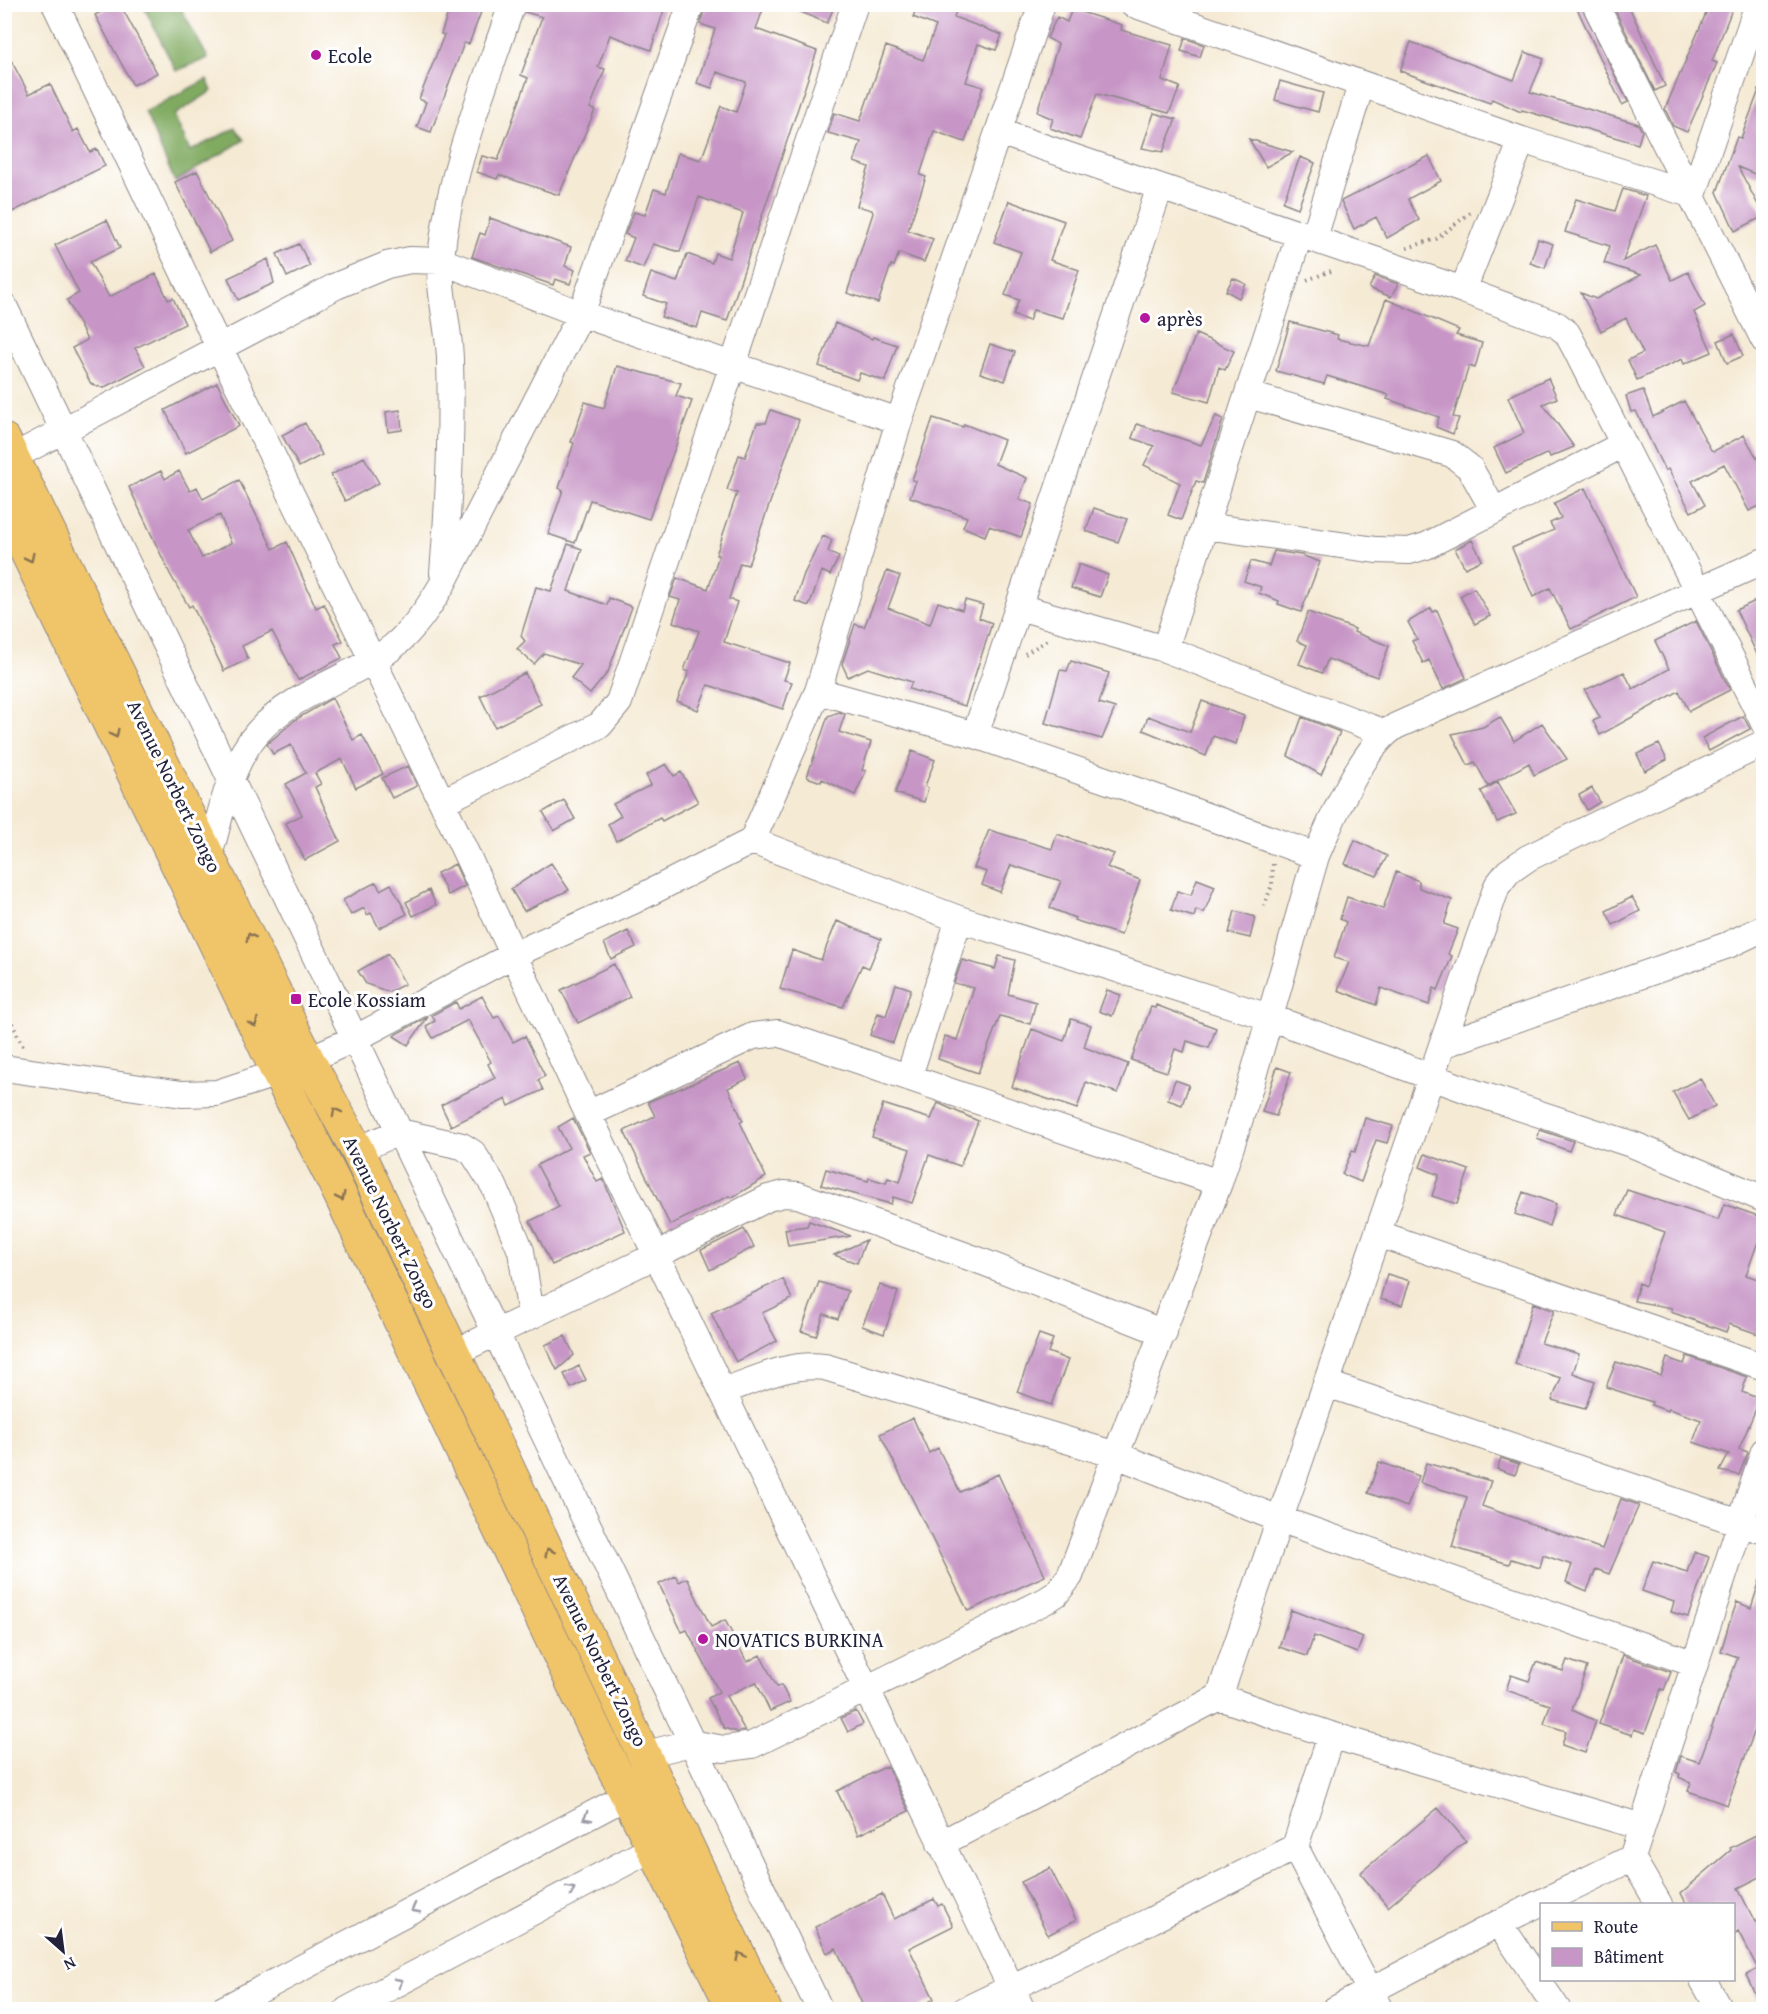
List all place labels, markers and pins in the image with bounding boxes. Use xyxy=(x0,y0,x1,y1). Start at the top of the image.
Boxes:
place label: Ecole xyxy=(328,41,372,70)
marker: Ecole xyxy=(309,48,323,62)
place label: après xyxy=(1157,304,1203,333)
marker: après xyxy=(1138,311,1152,325)
place label: Ecole Kossiam xyxy=(308,985,427,1014)
marker: Ecole Kossiam xyxy=(289,992,303,1006)
place label: NOVATICS BURKINA xyxy=(715,1625,884,1654)
marker: NOVATICS BURKINA xyxy=(696,1632,710,1646)

